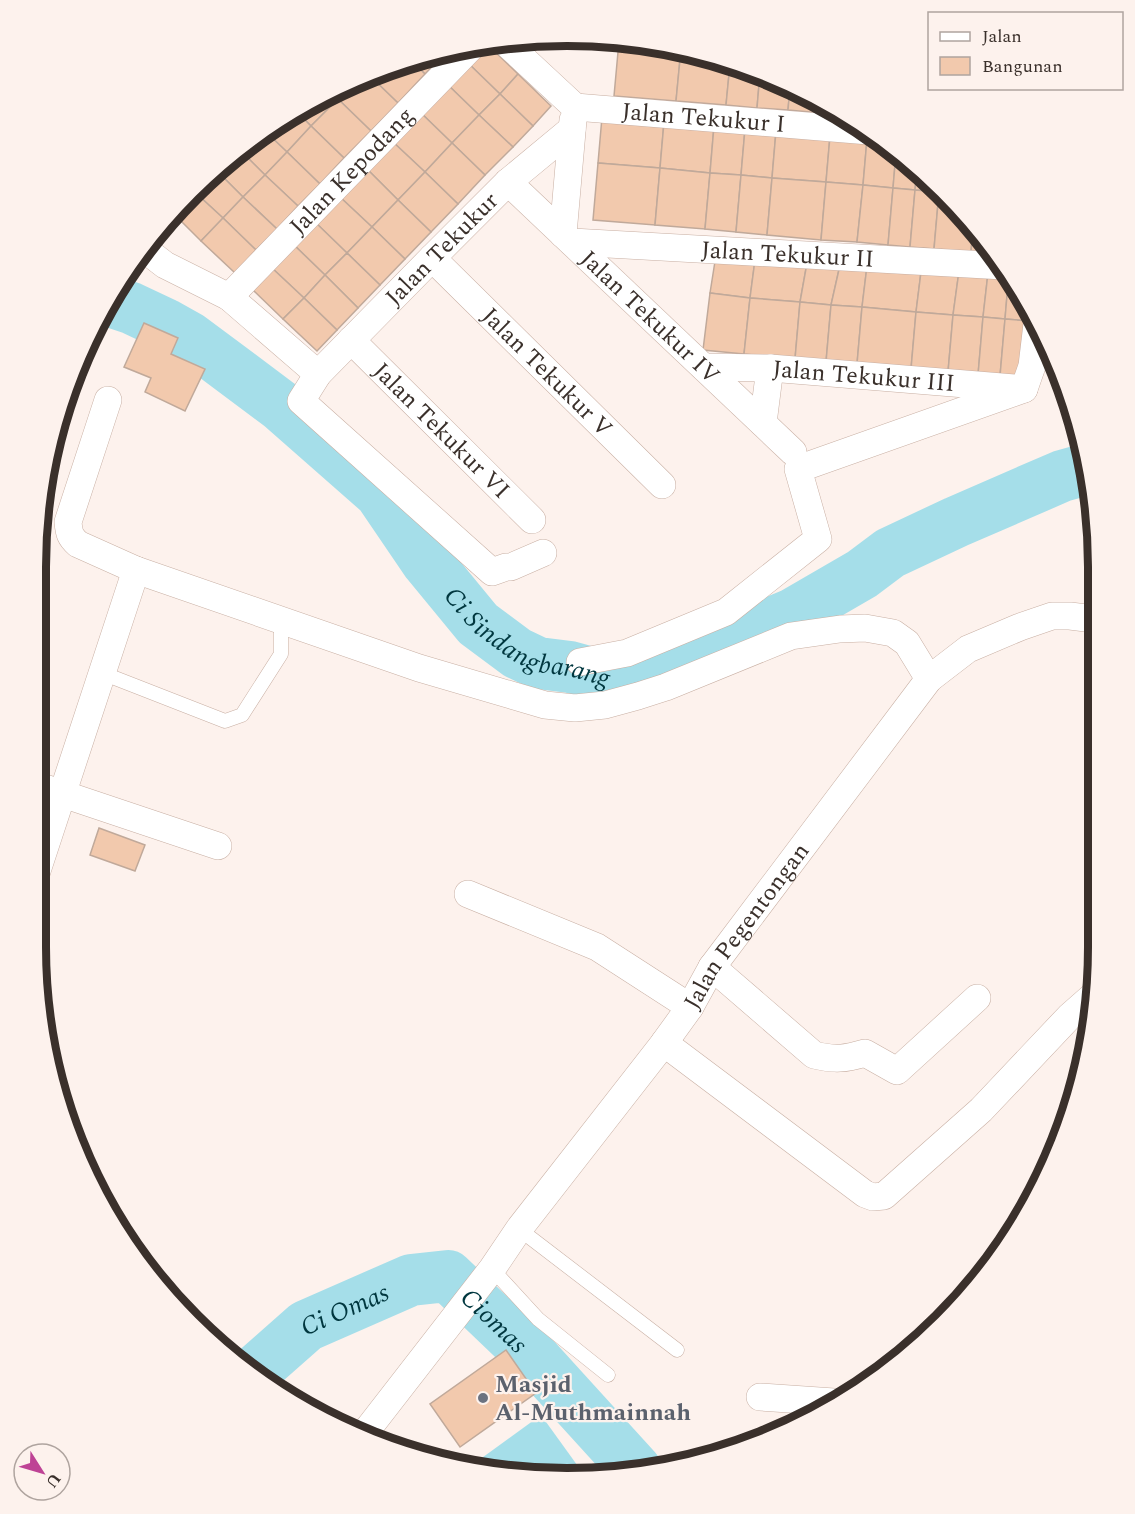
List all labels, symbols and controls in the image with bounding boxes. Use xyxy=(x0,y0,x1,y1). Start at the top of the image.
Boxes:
legend xyxy=(928,12,1123,90)
text: Jalan xyxy=(982,23,1022,50)
text: Bangunan xyxy=(982,53,1063,80)
street label: Jalan Tekukur I xyxy=(620,94,787,143)
street label: Jalan Kepodang xyxy=(281,99,423,244)
street label: Jalan Tekukur xyxy=(377,184,507,315)
street label: Jalan Tekukur II xyxy=(700,232,875,278)
street label: Jalan Tekukur IV xyxy=(571,242,728,393)
street label: Jalan Tekukur V xyxy=(473,299,621,446)
street label: Jalan Tekukur III xyxy=(771,351,956,402)
street label: Jalan Tekukur VI xyxy=(364,354,518,508)
water label: Ci Sindangbarang xyxy=(434,578,616,698)
street label: Jalan Pegentongan xyxy=(675,835,819,1016)
water label: Ci Omas xyxy=(294,1273,396,1347)
water label: Ciomas xyxy=(451,1279,537,1363)
place label: Masjid Al-Muthmainnah xyxy=(495,1367,691,1431)
marker: Masjid Al-Muthmainnah xyxy=(476,1391,490,1405)
north arrow xyxy=(12,1442,72,1502)
text: U xyxy=(40,1468,67,1493)

